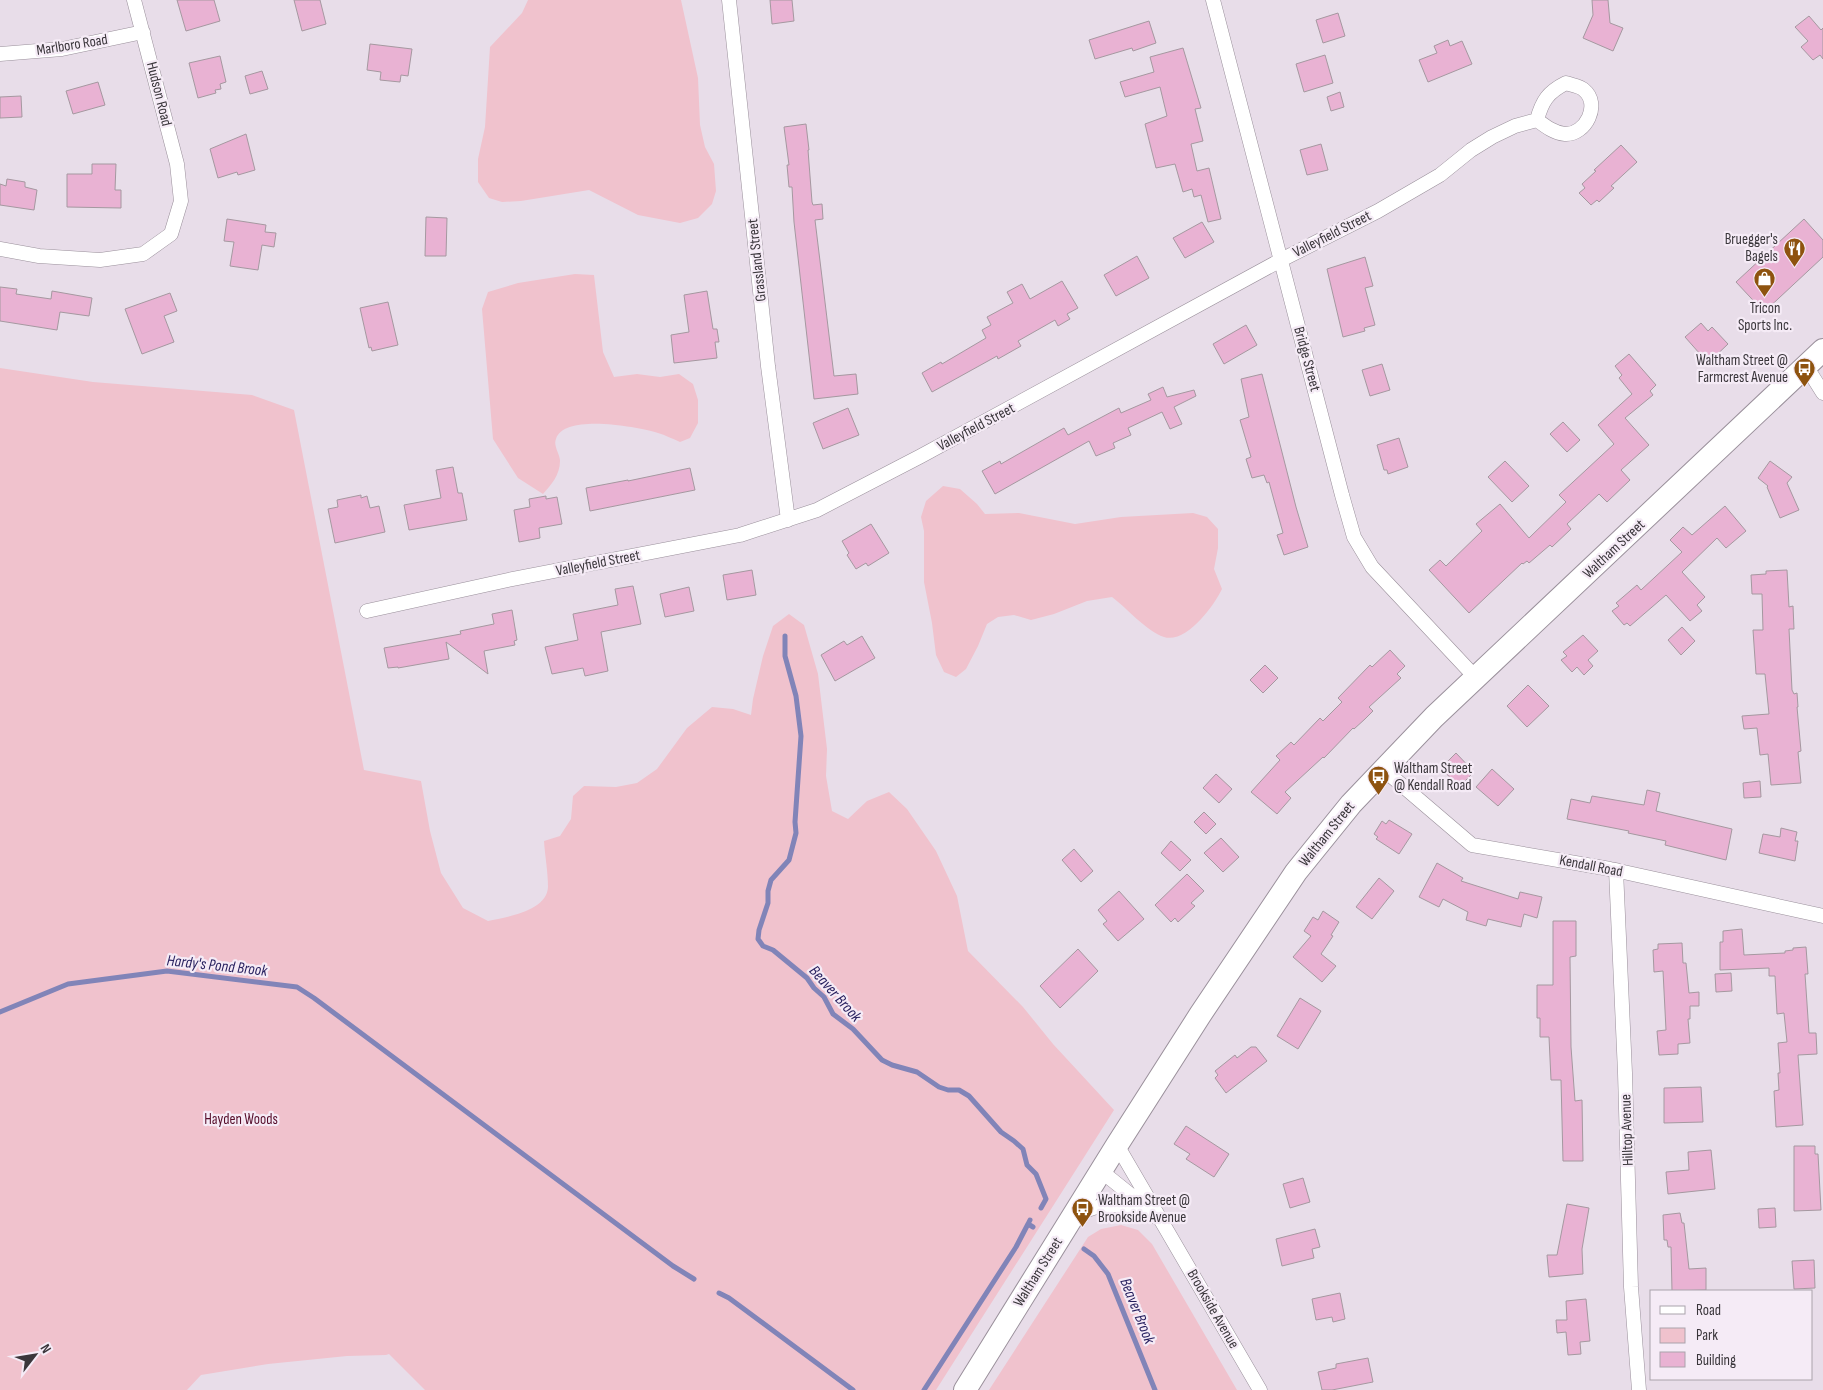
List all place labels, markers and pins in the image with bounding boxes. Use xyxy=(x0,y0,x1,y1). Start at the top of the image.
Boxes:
place label: Bruegger's Bagels xyxy=(1725,230,1778,266)
restaurant icon: Bruegger's Bagels xyxy=(1782,236,1806,267)
shop icon: Tricon Sports Inc. xyxy=(1753,267,1777,298)
place label: Tricon Sports Inc. xyxy=(1738,299,1792,335)
place label: Waltham Street @ Farmcrest Avenue xyxy=(1696,351,1788,387)
bus stop icon: Waltham Street @ Farmcrest Avenue xyxy=(1792,357,1816,388)
place label: Waltham Street @ Kendall Road xyxy=(1394,759,1473,795)
bus stop icon: Waltham Street @ Kendall Road xyxy=(1366,765,1390,796)
place label: Waltham Street @ Brookside Avenue xyxy=(1098,1191,1190,1227)
bus stop icon: Waltham Street @ Brookside Avenue xyxy=(1070,1197,1094,1228)

